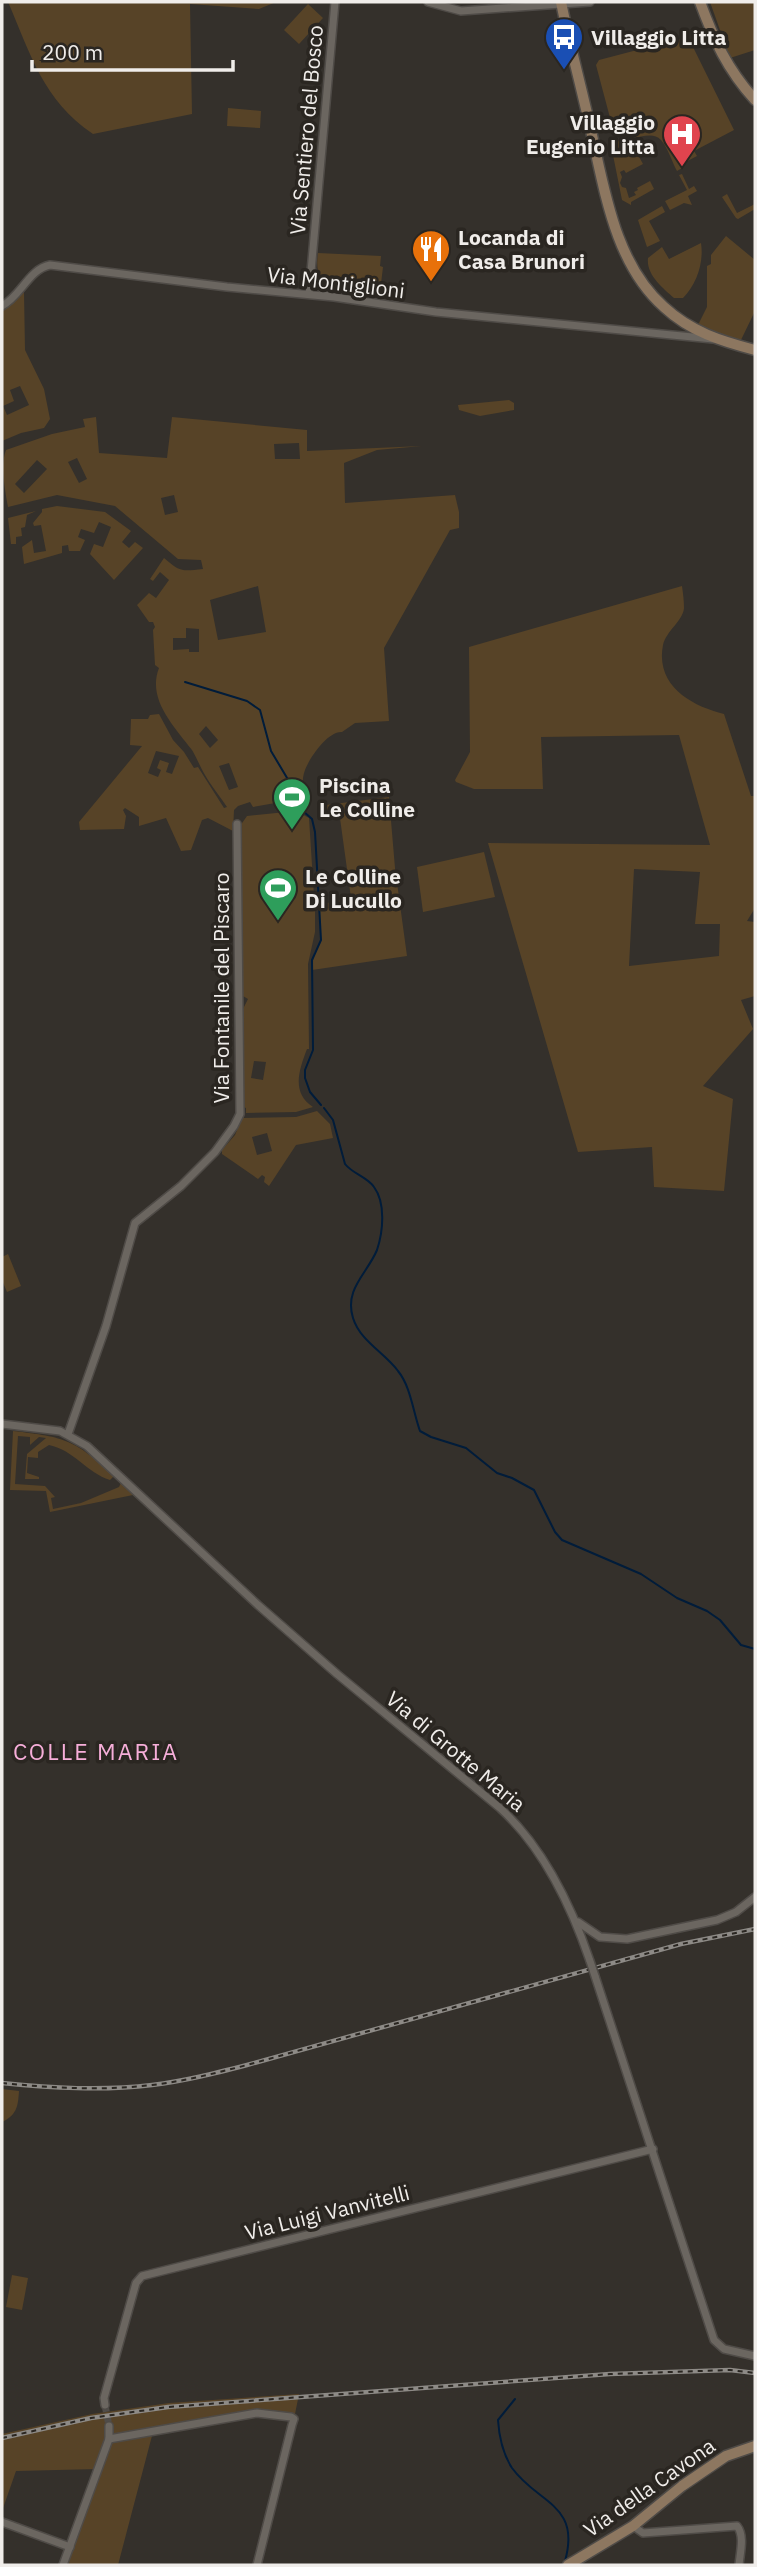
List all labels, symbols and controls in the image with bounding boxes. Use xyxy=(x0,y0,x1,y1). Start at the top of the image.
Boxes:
bus stop icon: Villaggio Litta xyxy=(543,16,585,71)
place label: Villaggio Litta xyxy=(591,23,726,51)
street label: Via Sentiero del Bosco xyxy=(283,24,329,236)
scale bar xyxy=(32,28,233,72)
text: 200 m xyxy=(42,38,103,66)
place label: Villaggio Eugenio Litta xyxy=(526,108,655,160)
hospital icon: Villaggio Eugenio Litta xyxy=(661,113,703,168)
place label: Locanda di Casa Brunori xyxy=(458,223,585,275)
restaurant icon: Locanda di Casa Brunori xyxy=(410,228,452,283)
street label: Via Montiglioni xyxy=(266,260,406,304)
place label: Piscina Le Colline xyxy=(319,771,415,823)
sports icon: Piscina Le Colline xyxy=(271,776,313,831)
place label: Le Colline Di Lucullo xyxy=(305,862,402,914)
sports icon: Le Colline Di Lucullo xyxy=(257,867,299,922)
street label: Via Fontanile del Piscaro xyxy=(207,873,235,1103)
street label: Via di Grotte Maria xyxy=(380,1684,532,1818)
district label: COLLE MARIA xyxy=(13,1736,179,1766)
street label: Via Luigi Vanvitelli xyxy=(242,2178,412,2246)
street label: Via della Cavona xyxy=(578,2431,720,2543)

